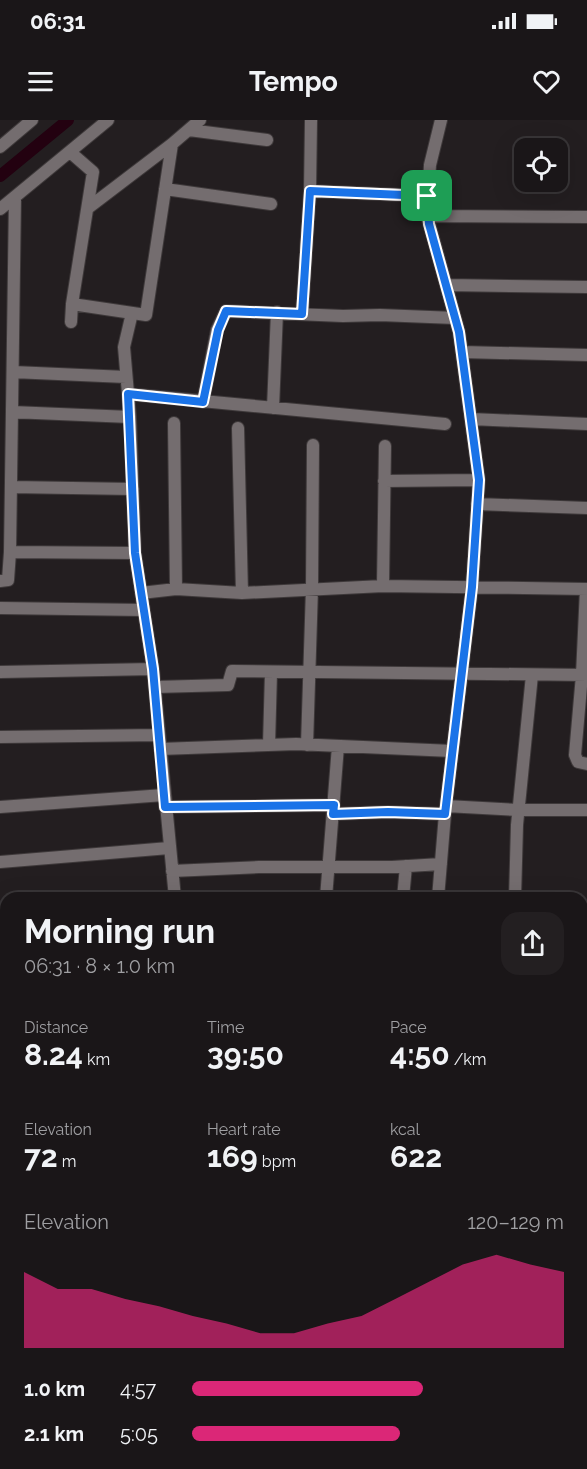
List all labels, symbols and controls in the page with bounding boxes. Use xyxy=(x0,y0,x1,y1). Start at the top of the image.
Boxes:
text: 06:31 xyxy=(30,8,85,34)
icon: menu xyxy=(24,65,57,98)
icon: heart xyxy=(530,65,563,98)
text: Tempo xyxy=(249,66,338,97)
map controls xyxy=(514,138,568,192)
button: locate xyxy=(514,138,568,192)
pin xyxy=(401,170,452,221)
icon: arrive xyxy=(410,179,443,212)
text: Morning run xyxy=(24,912,215,951)
button: share xyxy=(501,912,564,975)
text: 06:31 · 8 × 1.0 km xyxy=(24,954,175,978)
text: Distance xyxy=(24,1018,88,1037)
text: Time xyxy=(207,1018,244,1037)
text: Pace xyxy=(390,1018,427,1037)
text: 8.24 xyxy=(24,1037,83,1072)
text: 39:50 xyxy=(207,1037,284,1072)
text: 4:50 xyxy=(390,1037,450,1072)
text: km xyxy=(83,1050,110,1069)
text: /km xyxy=(450,1050,487,1069)
text: Elevation xyxy=(24,1120,92,1139)
text: Heart rate xyxy=(207,1120,281,1139)
text: kcal xyxy=(390,1120,420,1139)
text: 72 xyxy=(24,1139,58,1174)
text: 169 xyxy=(207,1139,258,1174)
text: 622 xyxy=(390,1139,442,1174)
text: m xyxy=(58,1152,77,1171)
text: bpm xyxy=(258,1152,296,1171)
text: Elevation xyxy=(24,1210,109,1234)
text: 120–129 m xyxy=(467,1210,564,1234)
text: 1.0 km xyxy=(24,1377,85,1401)
text: 4:57 xyxy=(120,1377,156,1401)
text: 2.1 km xyxy=(24,1422,84,1446)
text: 5:05 xyxy=(120,1422,158,1446)

